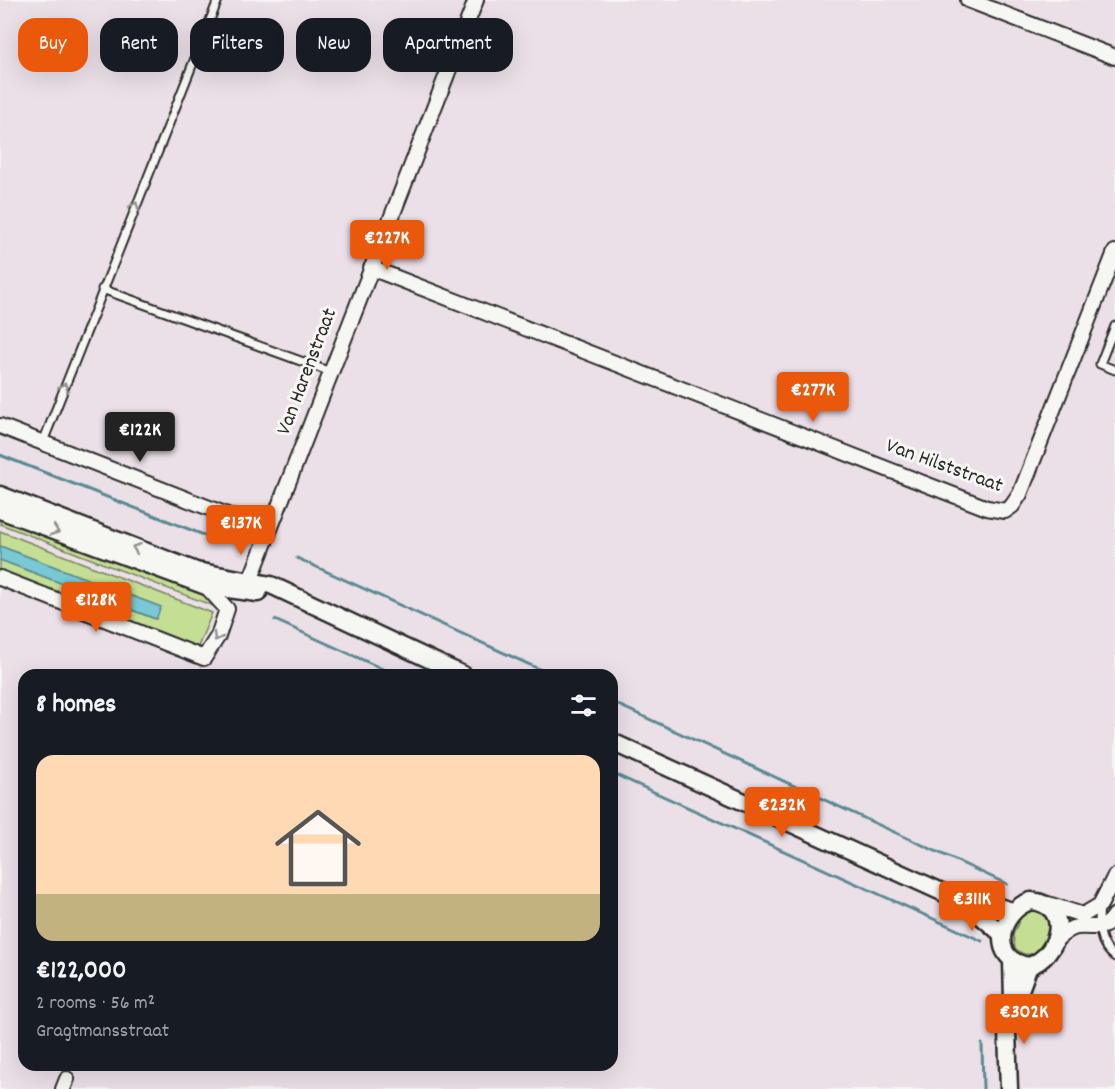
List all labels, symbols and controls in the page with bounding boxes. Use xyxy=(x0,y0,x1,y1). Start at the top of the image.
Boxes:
chip: Buy xyxy=(18,18,88,72)
chip: Rent xyxy=(100,18,178,72)
chip: Filters xyxy=(190,18,284,72)
chip: New xyxy=(296,18,371,72)
chip: Apartment xyxy=(383,18,513,72)
one-way arrow xyxy=(128,201,141,212)
pin: €227K xyxy=(345,220,429,271)
text: €227K xyxy=(364,225,410,253)
street label: Van Harenstraat xyxy=(270,304,346,440)
pin: €277K xyxy=(771,372,855,423)
text: €277K xyxy=(791,377,835,405)
one-way arrow xyxy=(57,383,69,394)
pin: €122K xyxy=(98,412,182,463)
text: €122K xyxy=(119,417,161,445)
street label: Van Hilststraat xyxy=(881,432,1007,502)
pin: €137K xyxy=(199,505,283,556)
text: €137K xyxy=(220,510,262,538)
one-way arrow xyxy=(48,524,59,536)
one-way arrow xyxy=(132,543,143,555)
pin: €128K xyxy=(54,582,138,633)
text: €128K xyxy=(75,587,117,615)
one-way arrow xyxy=(212,631,224,641)
text: 8 homes xyxy=(36,687,116,724)
icon: filters xyxy=(567,689,600,722)
pin: €232K xyxy=(740,787,824,838)
text: €232K xyxy=(759,792,805,820)
icon: home xyxy=(264,794,372,902)
pin: €311K xyxy=(930,881,1014,932)
text: €311K xyxy=(953,886,991,914)
text: €122,000 xyxy=(36,953,126,990)
text: 2 rooms · 56 m² xyxy=(36,990,155,1018)
pin: €302K xyxy=(982,994,1066,1045)
text: €302K xyxy=(1000,999,1048,1027)
text: Gragtmansstraat xyxy=(36,1018,169,1046)

